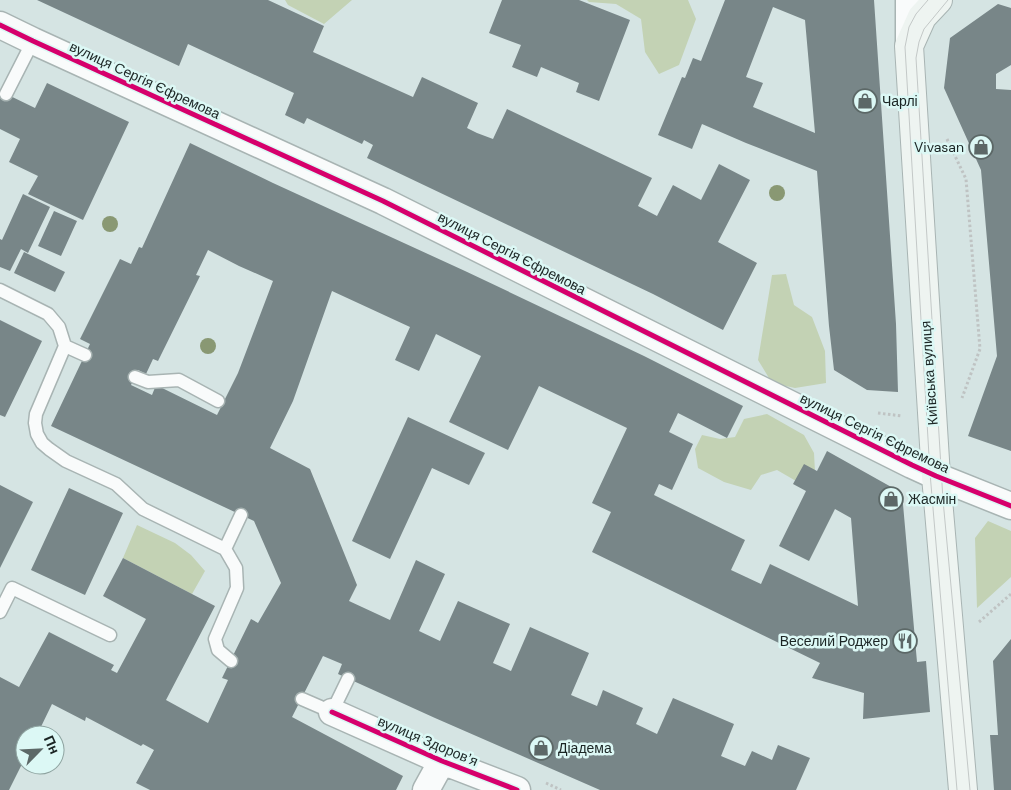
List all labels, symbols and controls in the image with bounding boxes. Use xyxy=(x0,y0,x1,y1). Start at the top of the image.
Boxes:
street label: вулиця Сергія Єфремова xyxy=(67,37,223,123)
shop icon: Чарлі xyxy=(852,88,878,114)
place label: Чарлі xyxy=(882,92,918,110)
shop icon: Vivasan xyxy=(968,134,994,160)
place label: Vivasan xyxy=(914,138,964,156)
street label: вулиця Сергія Єфремова xyxy=(435,208,589,298)
street label: Київська вулиця xyxy=(916,320,942,426)
street label: вулиця Сергія Єфремова xyxy=(797,389,953,477)
shop icon: Жасмін xyxy=(878,486,904,512)
place label: Жасмін xyxy=(908,490,956,508)
restaurant icon: Веселий Роджер xyxy=(892,628,918,654)
place label: Веселий Роджер xyxy=(780,632,888,650)
street label: вулиця Здоровʼя xyxy=(375,712,481,770)
north arrow xyxy=(15,725,65,775)
text: Пн xyxy=(40,733,64,757)
shop icon: Діадема xyxy=(528,735,554,761)
place label: Діадема xyxy=(558,739,612,757)

